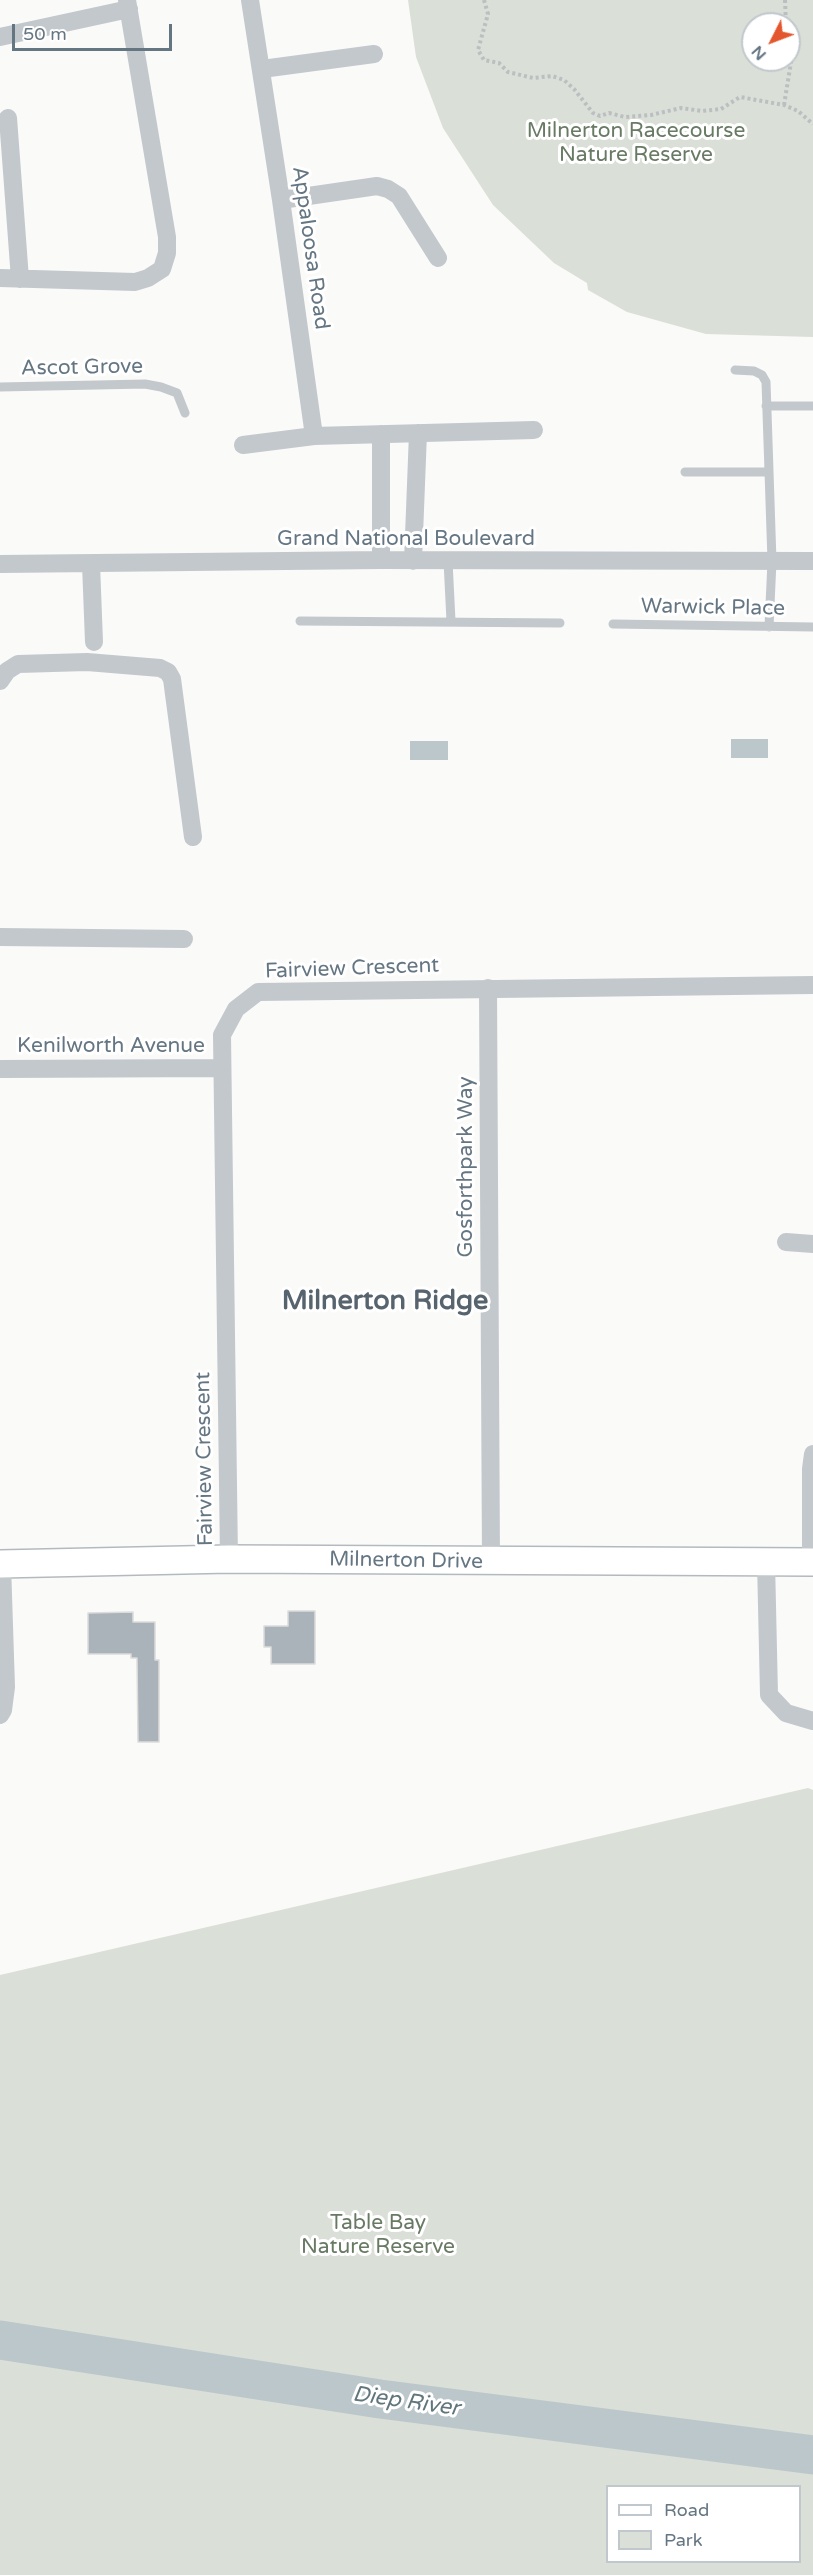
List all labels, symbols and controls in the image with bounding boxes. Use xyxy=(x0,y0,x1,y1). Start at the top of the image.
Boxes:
scale bar xyxy=(15,12,176,50)
north arrow xyxy=(741,12,801,72)
text: 50 m xyxy=(23,23,67,45)
text: N xyxy=(747,41,771,64)
park label: Milnerton Racecourse Nature Reserve xyxy=(527,118,745,168)
street label: Appaloosa Road xyxy=(286,165,334,331)
street label: Ascot Grove xyxy=(21,354,143,382)
street label: Grand National Boulevard xyxy=(277,526,535,552)
street label: Warwick Place xyxy=(641,594,785,622)
street label: Fairview Crescent xyxy=(265,953,439,985)
street label: Kenilworth Avenue xyxy=(17,1033,205,1059)
street label: Gosforthpark Way xyxy=(453,1076,479,1258)
district label: Milnerton Ridge xyxy=(282,1286,488,1318)
street label: Fairview Crescent xyxy=(191,1372,219,1546)
street label: Milnerton Drive xyxy=(329,1547,483,1575)
park label: Table Bay Nature Reserve xyxy=(301,2210,455,2260)
water label: Diep River xyxy=(351,2381,461,2423)
legend xyxy=(606,2485,801,2563)
text: Road xyxy=(664,2499,709,2521)
text: Park xyxy=(664,2529,702,2551)

